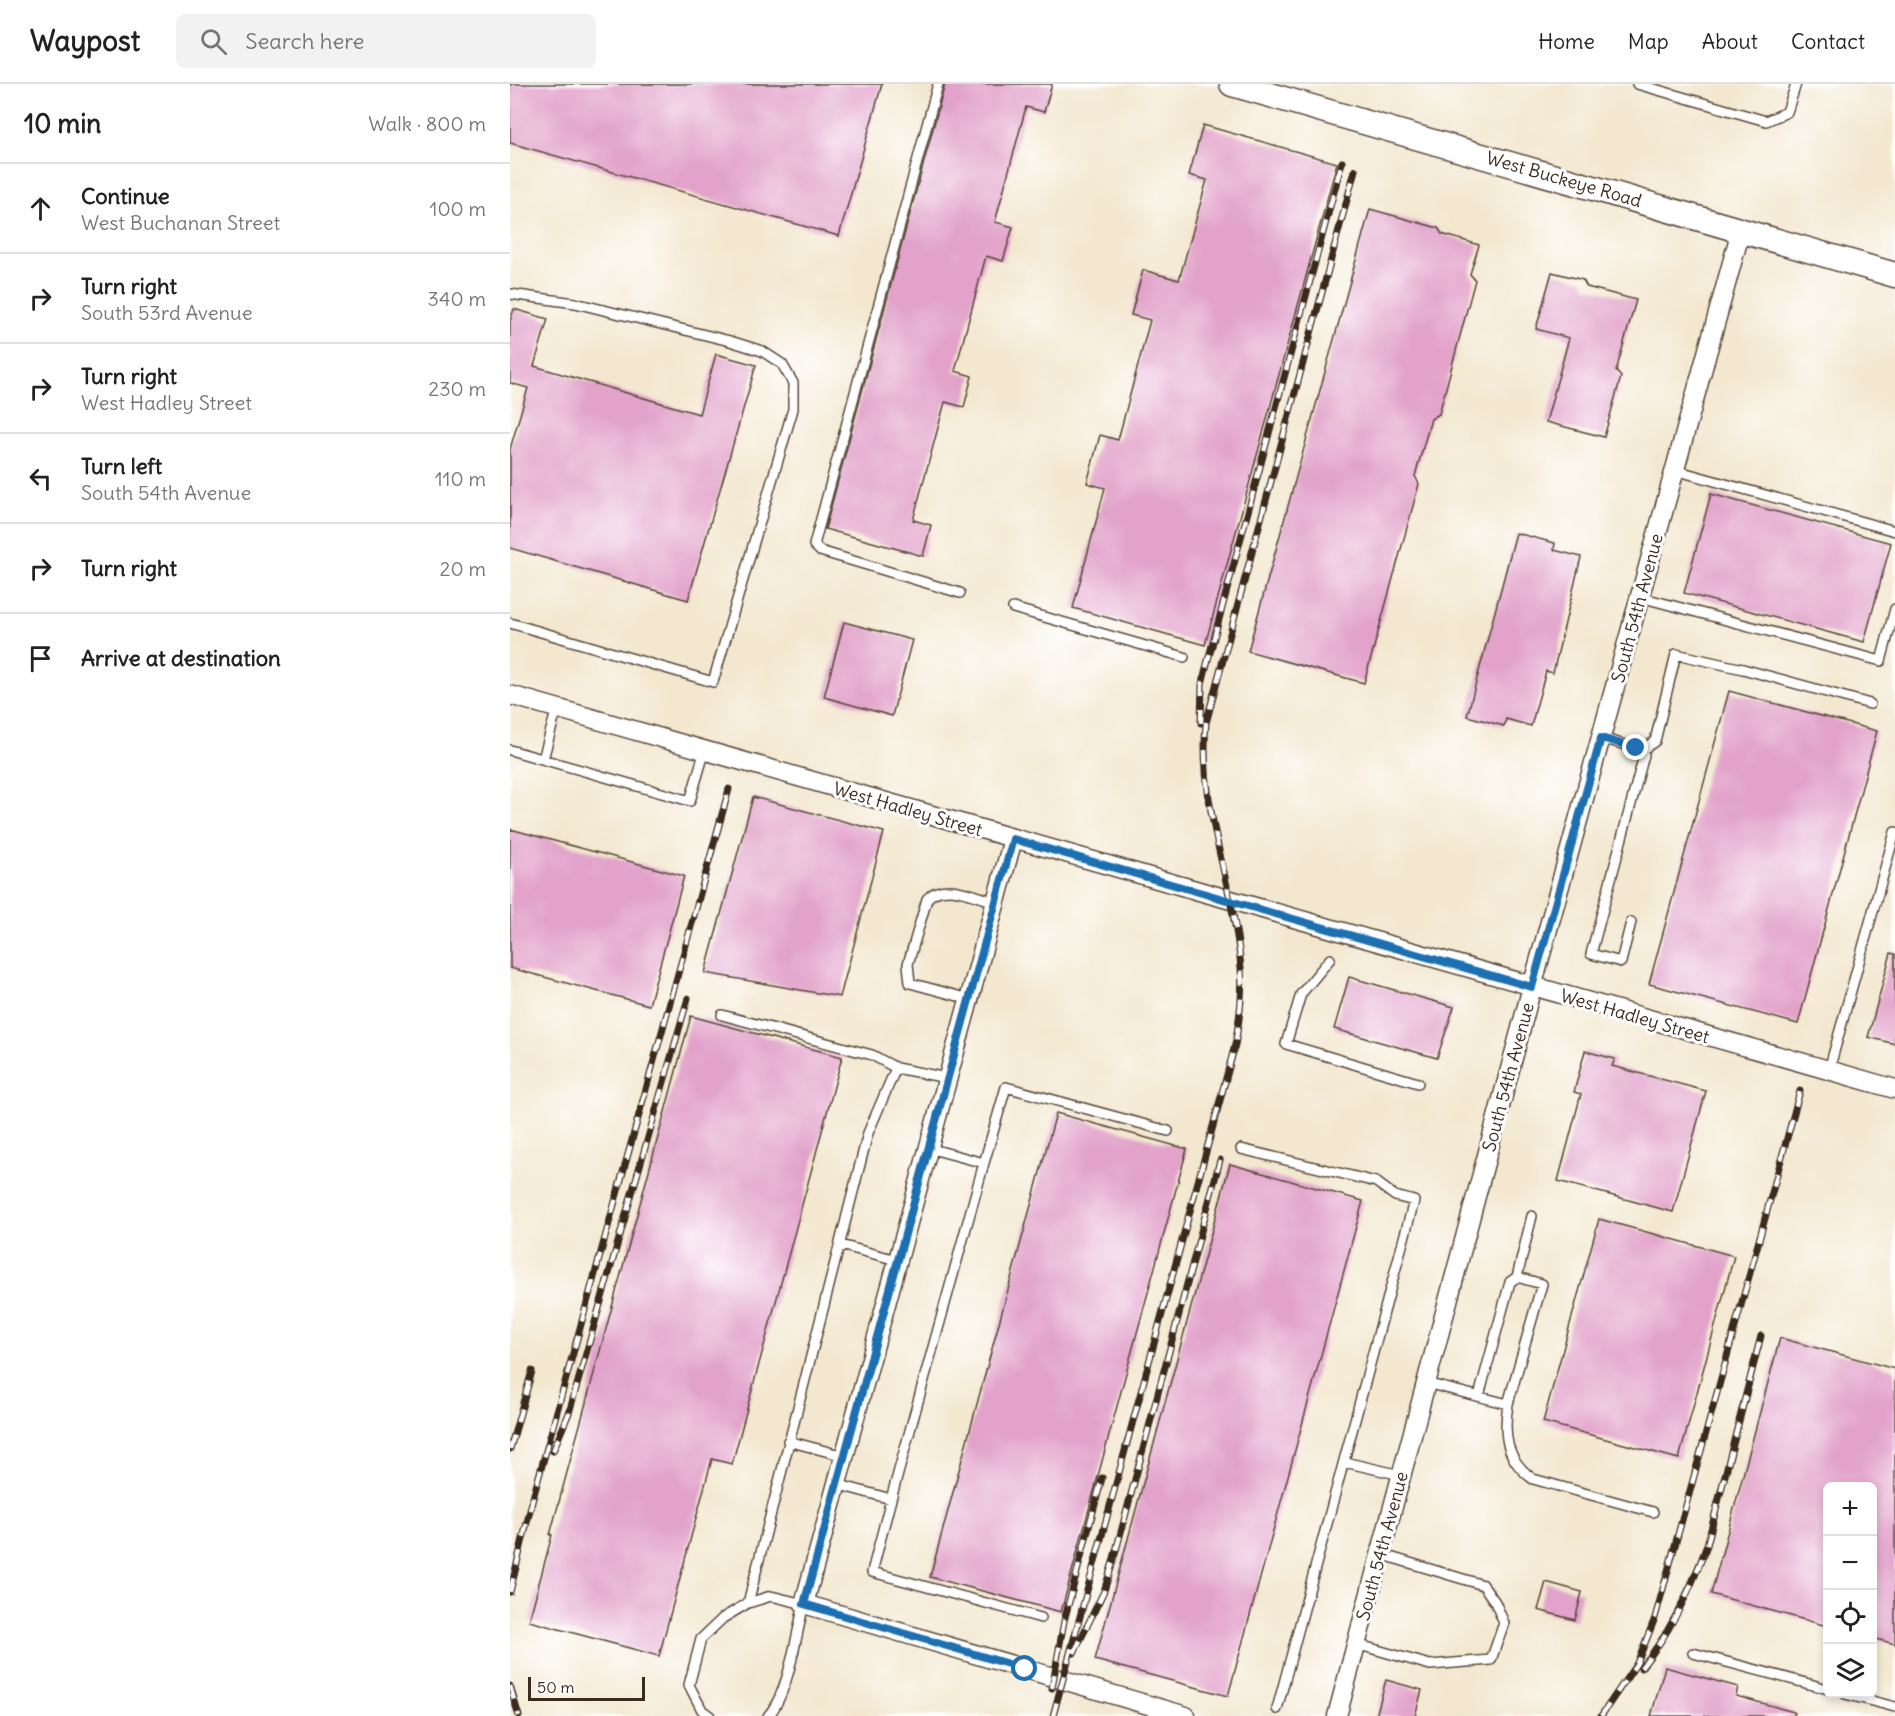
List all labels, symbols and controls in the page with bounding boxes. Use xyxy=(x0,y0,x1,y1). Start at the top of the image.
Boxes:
search box xyxy=(176,14,596,68)
text: Waypost xyxy=(30,23,140,59)
icon: search xyxy=(197,25,230,58)
text: Search here xyxy=(245,27,364,55)
text: Home xyxy=(1538,28,1595,55)
text: Map xyxy=(1628,28,1669,55)
text: About xyxy=(1702,28,1758,55)
text: Contact xyxy=(1791,28,1865,55)
text: 10 min xyxy=(24,107,101,140)
text: Walk · 800 m xyxy=(368,111,486,136)
street label: West Buckeye Road xyxy=(1484,146,1645,212)
text: Continue xyxy=(81,182,170,210)
icon: ahead xyxy=(24,192,57,225)
text: 100 m xyxy=(429,196,486,221)
text: West Buchanan Street xyxy=(81,210,280,235)
text: Turn right xyxy=(81,272,177,300)
icon: right xyxy=(24,282,57,315)
text: 340 m xyxy=(428,286,486,311)
text: South 53rd Avenue xyxy=(81,300,252,325)
text: Turn right xyxy=(81,362,177,390)
icon: right xyxy=(24,372,57,405)
text: 230 m xyxy=(428,376,486,401)
text: West Hadley Street xyxy=(81,390,252,415)
text: Turn left xyxy=(81,452,162,480)
icon: left xyxy=(24,462,57,495)
text: 110 m xyxy=(435,466,486,491)
text: South 54th Avenue xyxy=(81,480,251,505)
street label: South 54th Avenue xyxy=(1606,531,1668,685)
icon: right xyxy=(24,552,57,585)
text: Turn right xyxy=(81,554,177,582)
text: 20 m xyxy=(440,556,486,581)
icon: arrive xyxy=(24,642,57,675)
text: Arrive at destination xyxy=(81,644,281,672)
route end xyxy=(1622,734,1648,760)
street label: West Hadley Street xyxy=(831,777,985,841)
street label: West Hadley Street xyxy=(1558,984,1712,1048)
street label: South 54th Avenue xyxy=(1477,1000,1539,1154)
street label: South 54th Avenue xyxy=(1351,1469,1413,1623)
map controls xyxy=(1823,1482,1877,1698)
button: + xyxy=(1823,1482,1877,1536)
button: − xyxy=(1823,1536,1877,1590)
button: locate xyxy=(1823,1590,1877,1644)
button: layers xyxy=(1823,1644,1877,1698)
route start xyxy=(1011,1655,1037,1681)
scale bar xyxy=(528,1674,645,1702)
text: 50 m xyxy=(537,1677,575,1697)

